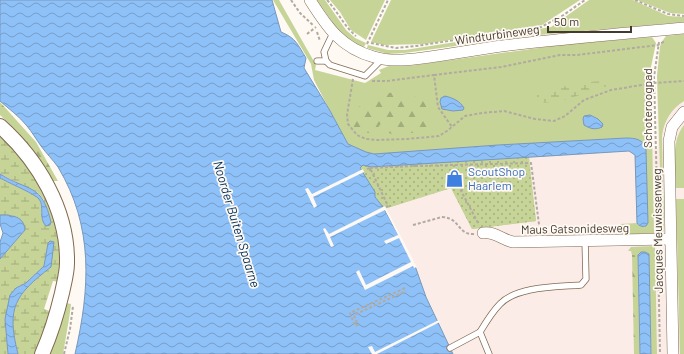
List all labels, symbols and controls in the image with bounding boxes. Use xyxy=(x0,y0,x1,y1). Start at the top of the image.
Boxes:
scale bar xyxy=(548,8,631,34)
text: 50 m xyxy=(554,14,579,28)
street label: Windturbineweg xyxy=(454,21,540,47)
street label: Schoteroogpad xyxy=(640,68,654,148)
water label: Noorder Buiten Spaarne xyxy=(210,159,264,290)
place label: ScoutShop Haarlem xyxy=(468,164,525,192)
shop icon: ScoutShop Haarlem xyxy=(445,168,465,188)
street label: Jacques Meuwissenweg xyxy=(649,168,665,294)
street label: Maus Gatsonidesweg xyxy=(521,220,629,236)

